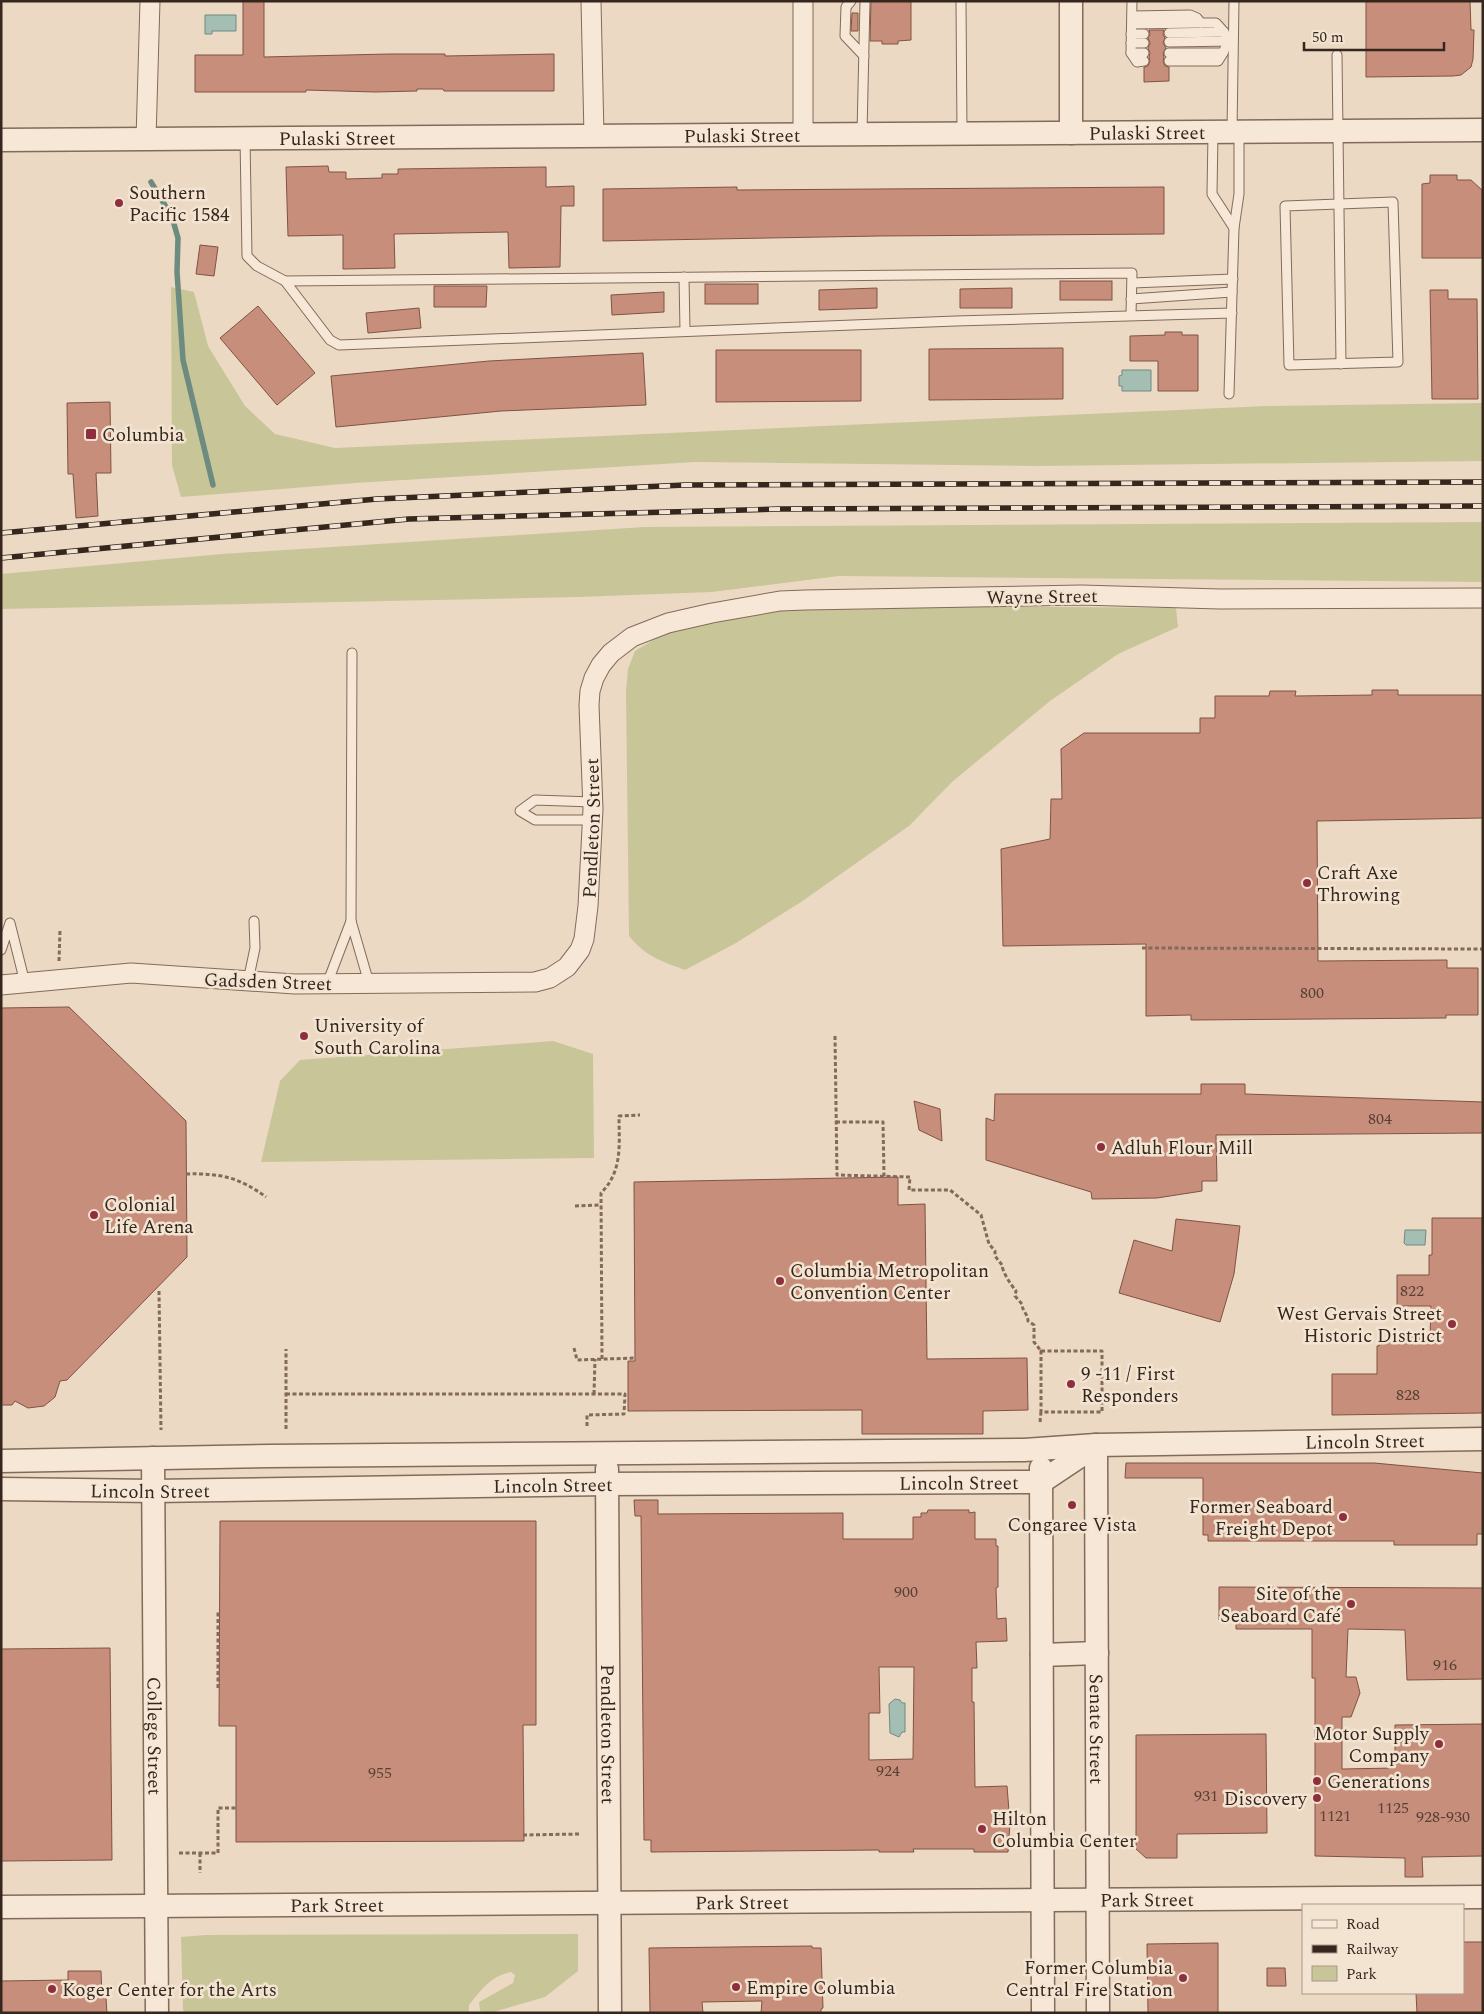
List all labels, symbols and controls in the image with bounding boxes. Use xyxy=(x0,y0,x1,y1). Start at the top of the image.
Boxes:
scale bar xyxy=(1304,20,1444,52)
text: 50 m xyxy=(1312,26,1344,49)
street label: Pulaski Street xyxy=(1089,119,1206,149)
street label: Pulaski Street xyxy=(684,122,801,151)
street label: Pulaski Street xyxy=(279,124,396,154)
place label: Southern Pacific 1584 xyxy=(129,179,230,230)
marker: Southern Pacific 1584 xyxy=(113,197,125,209)
place label: Columbia xyxy=(102,421,185,450)
marker: Columbia xyxy=(84,427,98,441)
street label: Wayne Street xyxy=(986,582,1098,613)
street label: Pendleton Street xyxy=(575,757,609,899)
place label: Craft Axe Throwing xyxy=(1317,859,1400,910)
marker: Craft Axe Throwing xyxy=(1301,877,1313,889)
street label: Gadsden Street xyxy=(203,966,333,999)
house number: 800 xyxy=(1300,981,1324,1005)
place label: University of South Carolina xyxy=(314,1012,441,1063)
marker: University of South Carolina xyxy=(298,1030,310,1042)
house number: 804 xyxy=(1368,1107,1392,1131)
place label: Adluh Flour Mill xyxy=(1111,1134,1253,1163)
marker: Adluh Flour Mill xyxy=(1095,1141,1107,1153)
place label: Colonial Life Arena xyxy=(104,1191,194,1242)
marker: Colonial Life Arena xyxy=(88,1209,100,1221)
place label: Columbia Metropolitan Convention Center xyxy=(790,1257,989,1308)
marker: Columbia Metropolitan Convention Center xyxy=(774,1275,786,1287)
house number: 822 xyxy=(1400,1279,1424,1303)
place label: West Gervais Street Historic District xyxy=(1277,1300,1442,1351)
marker: West Gervais Street Historic District xyxy=(1446,1318,1458,1330)
place label: 9 -11 / First Responders xyxy=(1081,1360,1179,1411)
marker: 9 -11 / First Responders xyxy=(1065,1378,1077,1390)
house number: 828 xyxy=(1396,1383,1420,1407)
street label: Lincoln Street xyxy=(1305,1427,1425,1458)
street label: Lincoln Street xyxy=(899,1469,1019,1499)
street label: Lincoln Street xyxy=(493,1471,613,1502)
street label: Lincoln Street xyxy=(90,1477,210,1507)
place label: Former Seaboard Freight Depot xyxy=(1189,1493,1333,1544)
marker: Congaree Vista xyxy=(1066,1499,1078,1511)
place label: Congaree Vista xyxy=(1007,1511,1137,1540)
marker: Former Seaboard Freight Depot xyxy=(1337,1511,1349,1523)
house number: 900 xyxy=(894,1580,918,1604)
place label: Site of the Seaboard Café xyxy=(1220,1580,1341,1631)
marker: Site of the Seaboard Café xyxy=(1345,1598,1357,1610)
house number: 916 xyxy=(1433,1653,1457,1677)
street label: Pendleton Street xyxy=(592,1664,622,1804)
street label: Senate Street xyxy=(1081,1674,1110,1785)
street label: College Street xyxy=(139,1677,168,1796)
place label: Motor Supply Company xyxy=(1314,1720,1430,1771)
marker: Motor Supply Company xyxy=(1433,1738,1445,1750)
house number: 924 xyxy=(876,1759,900,1783)
house number: 955 xyxy=(368,1761,392,1785)
place label: Generations xyxy=(1327,1768,1430,1797)
marker: Generations xyxy=(1311,1775,1323,1787)
house number: 931 xyxy=(1194,1784,1218,1808)
place label: Discovery xyxy=(1224,1785,1308,1814)
marker: Discovery xyxy=(1311,1792,1323,1804)
house number: 1125 xyxy=(1377,1796,1409,1820)
house number: 1121 xyxy=(1319,1804,1351,1828)
place label: Hilton Columbia Center xyxy=(992,1805,1137,1856)
house number: 928-930 xyxy=(1416,1805,1470,1829)
marker: Hilton Columbia Center xyxy=(976,1823,988,1835)
street label: Park Street xyxy=(1100,1886,1194,1916)
street label: Park Street xyxy=(695,1889,789,1918)
street label: Park Street xyxy=(290,1891,384,1921)
legend xyxy=(1302,1904,1464,1994)
text: Road xyxy=(1346,1913,1380,1936)
text: Railway xyxy=(1346,1938,1399,1961)
place label: Former Columbia Central Fire Station xyxy=(1006,1954,1174,2005)
text: Park xyxy=(1346,1963,1377,1986)
marker: Former Columbia Central Fire Station xyxy=(1177,1972,1189,1984)
place label: Empire Columbia xyxy=(746,1974,896,2003)
place label: Koger Center for the Arts xyxy=(62,1976,277,2005)
marker: Empire Columbia xyxy=(730,1981,742,1993)
marker: Koger Center for the Arts xyxy=(46,1983,58,1995)

